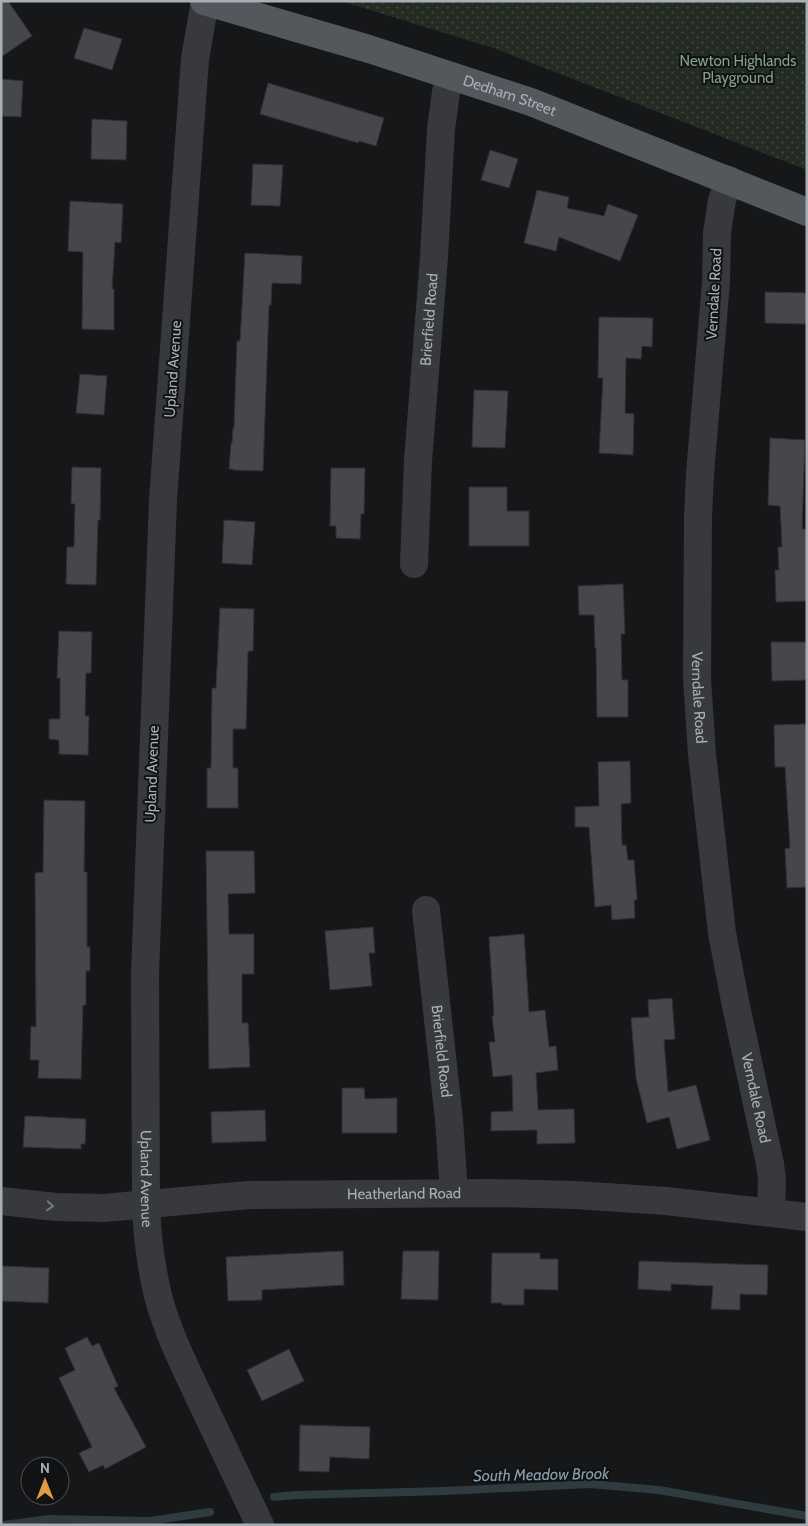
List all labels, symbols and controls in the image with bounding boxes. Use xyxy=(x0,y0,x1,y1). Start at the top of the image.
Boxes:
park label: Newton Highlands Playground xyxy=(680,52,796,87)
street label: Dedham Street xyxy=(461,71,559,120)
street label: Verndale Road xyxy=(703,248,725,340)
street label: Brierfield Road xyxy=(416,273,442,366)
street label: Upland Avenue xyxy=(161,319,185,418)
street label: Verndale Road xyxy=(688,652,710,744)
street label: Upland Avenue xyxy=(141,725,163,823)
street label: Brierfield Road xyxy=(427,1004,455,1098)
street label: Verndale Road xyxy=(737,1051,774,1145)
street label: Upland Avenue xyxy=(137,1130,156,1228)
street label: Heatherland Road xyxy=(347,1184,461,1203)
one-way arrow xyxy=(46,1200,54,1211)
north arrow xyxy=(20,1456,70,1506)
text: N xyxy=(40,1459,50,1477)
water label: South Meadow Brook xyxy=(473,1464,610,1485)

